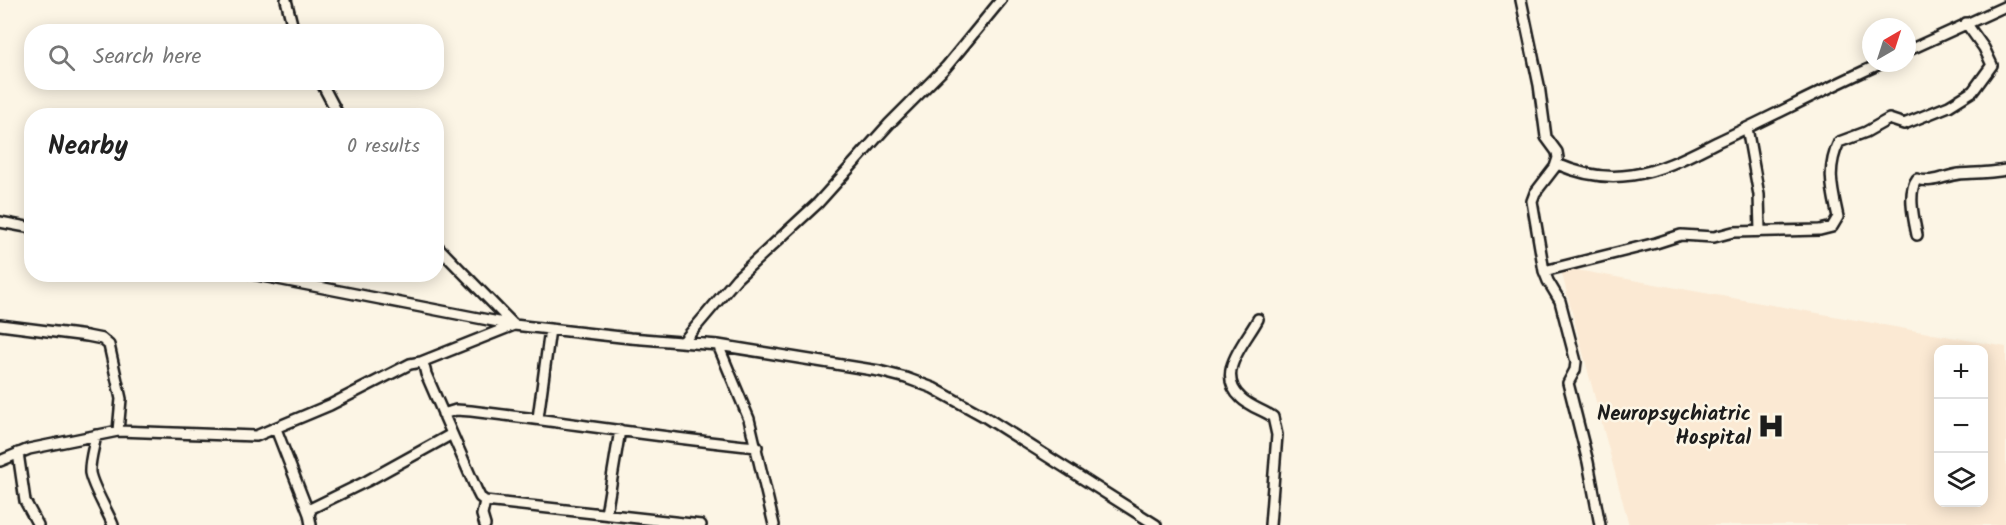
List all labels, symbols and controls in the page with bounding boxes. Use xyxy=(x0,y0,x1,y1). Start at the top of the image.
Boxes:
north arrow xyxy=(1862,18,1916,72)
search box xyxy=(24,24,444,90)
text: Search here xyxy=(93,40,201,75)
icon: search xyxy=(45,41,78,74)
text: Nearby xyxy=(48,126,128,168)
text: 0 results xyxy=(347,131,420,163)
map controls xyxy=(1934,345,1988,507)
button: + xyxy=(1934,345,1988,399)
place label: Neuropsychiatric Hospital xyxy=(1597,398,1751,455)
button: − xyxy=(1934,399,1988,453)
hospital icon: Neuropsychiatric Hospital xyxy=(1756,411,1786,441)
button: layers xyxy=(1934,453,1988,507)

